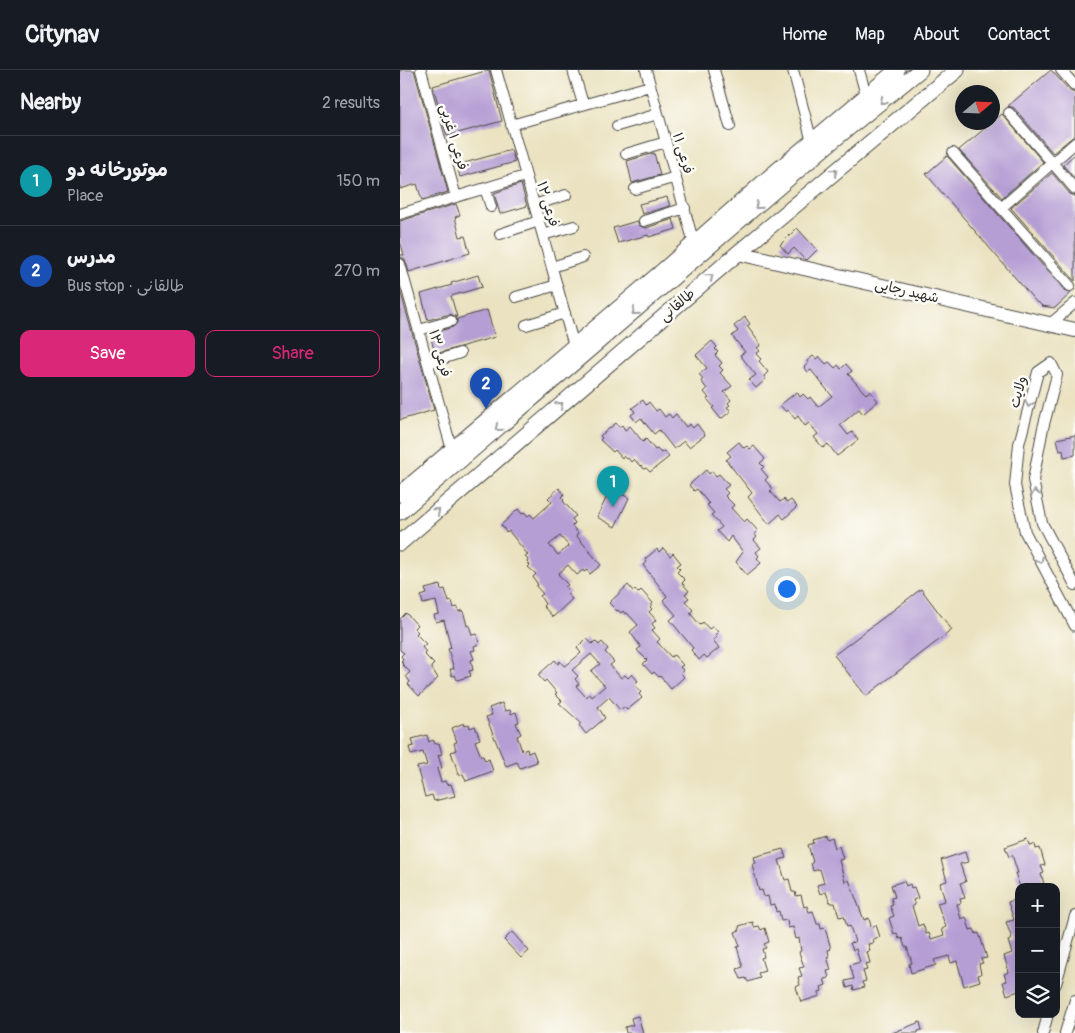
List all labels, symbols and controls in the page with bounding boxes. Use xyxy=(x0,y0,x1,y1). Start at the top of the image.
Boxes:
text: Citynav xyxy=(25,20,100,49)
text: Home xyxy=(782,23,827,46)
text: Map xyxy=(855,23,885,46)
text: About xyxy=(913,23,959,46)
text: Contact xyxy=(987,23,1050,46)
north arrow xyxy=(955,85,1000,130)
text: Nearby xyxy=(20,89,81,116)
text: 2 results xyxy=(322,93,380,113)
one-way arrow xyxy=(879,95,888,104)
street label: فرعی ۱ غربی xyxy=(437,102,471,172)
street label: فرعی ۱۱ xyxy=(669,130,697,176)
text: موتورخانه دو xyxy=(67,158,168,182)
one-way arrow xyxy=(829,169,838,178)
text: 1 xyxy=(33,171,39,191)
text: 150 m xyxy=(336,171,380,191)
street label: فرعی ۱۲ xyxy=(533,179,563,229)
text: Place xyxy=(67,186,103,206)
one-way arrow xyxy=(755,200,764,209)
text: مدرس xyxy=(67,245,116,269)
text: 2 xyxy=(32,261,40,281)
text: 270 m xyxy=(334,261,380,281)
one-way arrow xyxy=(705,273,714,282)
street label: شهید رجایی xyxy=(873,275,941,307)
text: Bus stop · طالقانی xyxy=(67,276,184,296)
street label: طالقانی xyxy=(656,285,698,325)
one-way arrow xyxy=(632,306,641,315)
street label: فرعی ۱۳ xyxy=(425,327,455,379)
button: Save xyxy=(20,330,195,377)
button: Share xyxy=(205,330,380,377)
pin: 2 xyxy=(470,368,502,409)
street label: ولایت xyxy=(1006,374,1030,410)
one-way arrow xyxy=(1025,399,1035,407)
one-way arrow xyxy=(555,402,564,411)
one-way arrow xyxy=(495,423,504,432)
pin: 1 xyxy=(597,466,629,507)
one-way arrow xyxy=(1031,488,1041,497)
one-way arrow xyxy=(431,509,440,517)
one-way arrow xyxy=(1034,555,1044,564)
your location xyxy=(774,576,800,602)
map controls xyxy=(1015,883,1060,1018)
button: + xyxy=(1015,883,1060,928)
button: − xyxy=(1015,928,1060,973)
button: layers xyxy=(1015,973,1060,1018)

